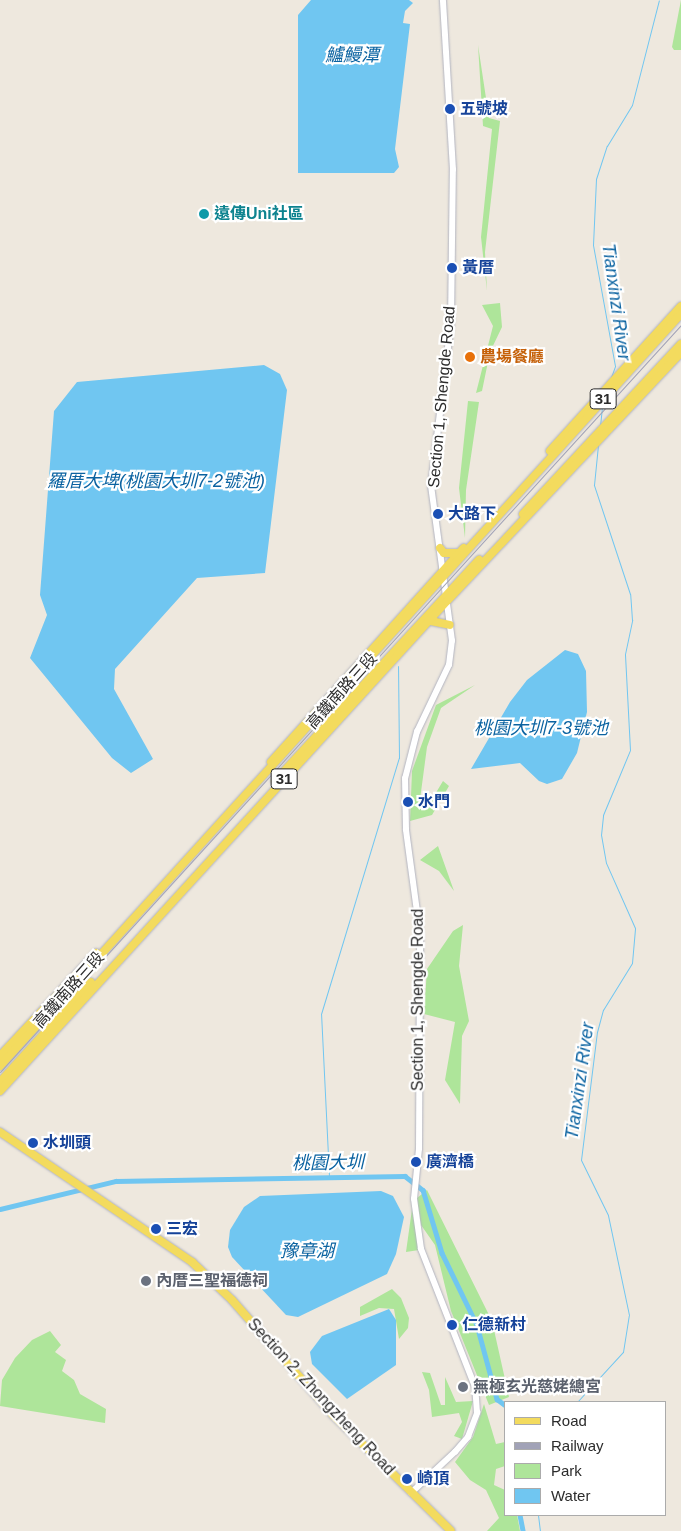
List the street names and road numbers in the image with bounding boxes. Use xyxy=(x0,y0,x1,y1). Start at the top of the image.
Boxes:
street label: Section 1, Shengde Road xyxy=(424,305,460,489)
road number: 31 xyxy=(589,386,617,412)
street label: 高鐵南路三段 xyxy=(303,649,381,733)
road number: 31 xyxy=(270,766,298,792)
street label: Section 1, Shengde Road xyxy=(408,909,428,1091)
street label: 高鐵南路三段 xyxy=(30,948,108,1032)
street label: Section 2, Zhongzheng Road xyxy=(243,1315,399,1479)

